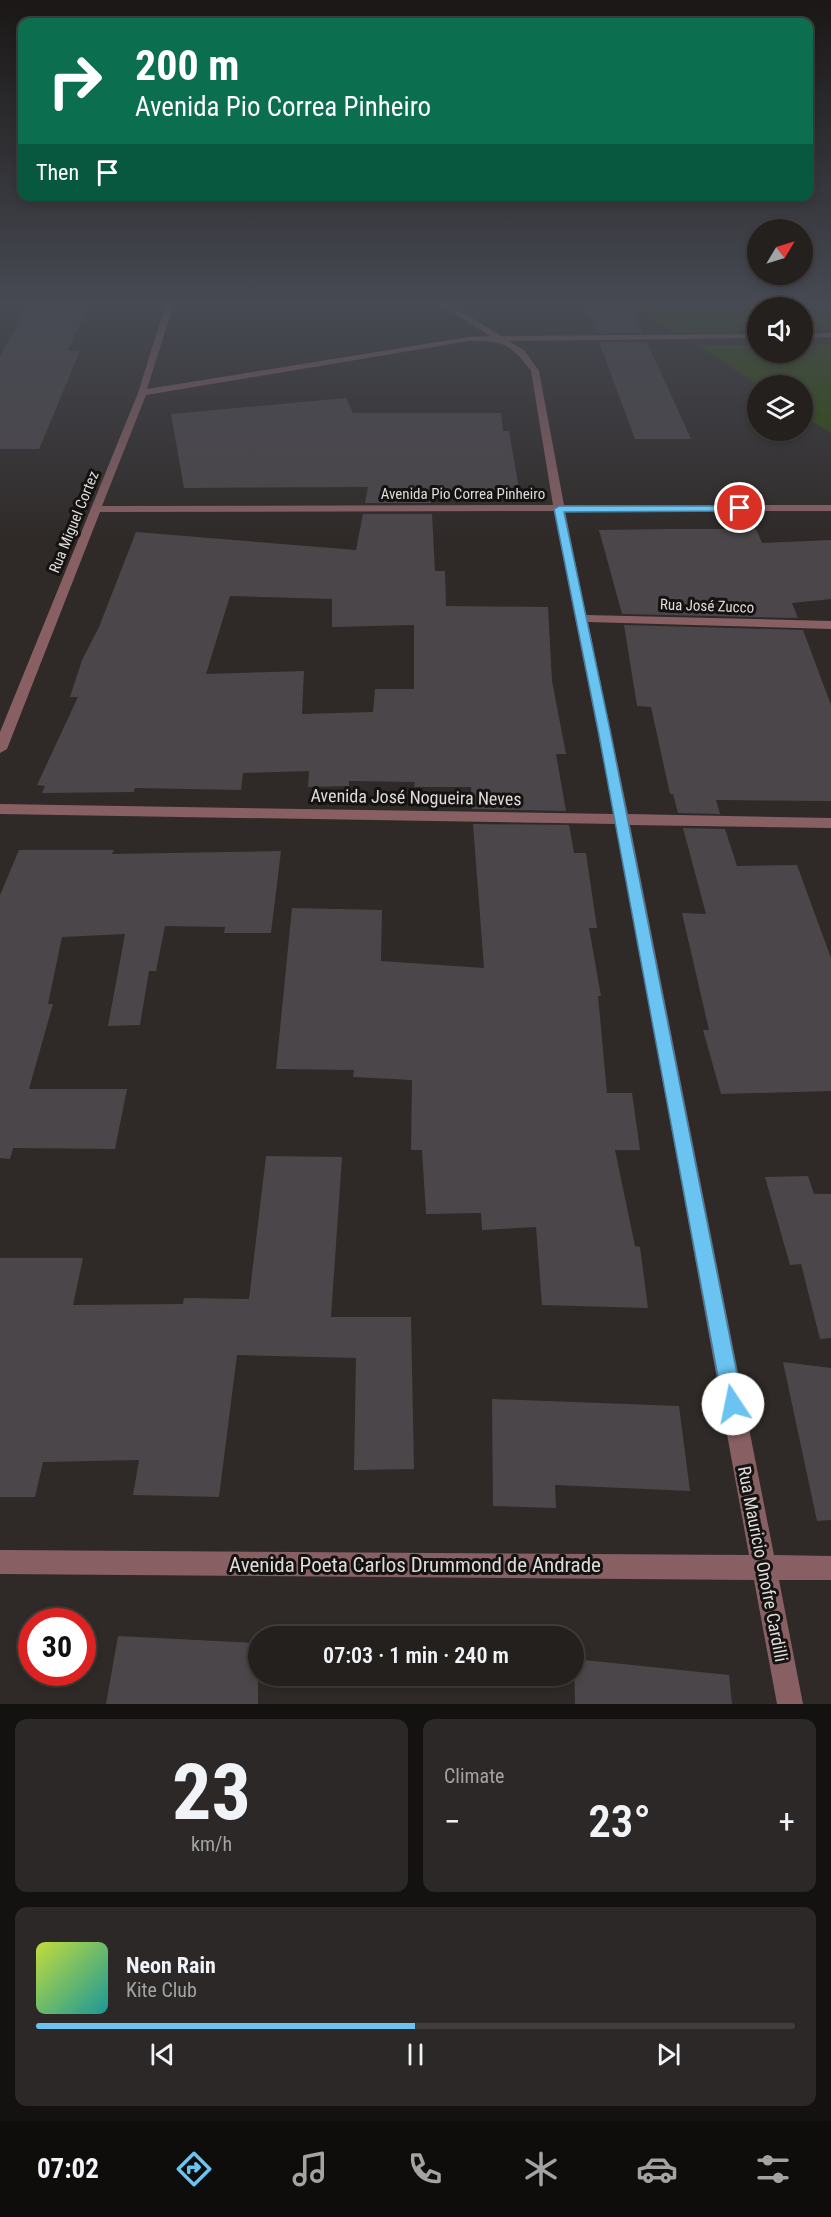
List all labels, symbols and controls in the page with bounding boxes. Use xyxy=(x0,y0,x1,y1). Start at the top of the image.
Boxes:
text: 200 m xyxy=(135,41,240,90)
icon: right xyxy=(36,42,114,120)
text: Avenida Pio Correa Pinheiro xyxy=(135,91,431,123)
icon: arrive xyxy=(91,156,124,189)
text: Then xyxy=(36,160,79,185)
north arrow xyxy=(747,219,813,285)
map controls xyxy=(747,219,813,441)
button: sound xyxy=(747,297,813,363)
button: layers xyxy=(747,375,813,441)
street label: Rua Miguel Cortez xyxy=(45,468,103,576)
pin xyxy=(714,482,765,533)
street label: Avenida Pio Correa Pinheiro xyxy=(381,485,545,503)
icon: arrive xyxy=(723,491,756,524)
street label: Rua José Zucco xyxy=(660,595,754,617)
street label: Avenida José Nogueira Neves xyxy=(310,785,522,809)
position arrow xyxy=(701,1372,765,1436)
street label: Rua Mauricio Onofre Cardilli xyxy=(734,1464,792,1664)
street label: Avenida Poeta Carlos Drummond de Andrade xyxy=(229,1553,601,1577)
speed limit sign: 30 xyxy=(18,1608,96,1686)
text: 07:03 · 1 min · 240 m xyxy=(323,1643,509,1668)
text: 23 xyxy=(172,1747,251,1838)
text: Climate xyxy=(444,1764,504,1788)
text: 23° xyxy=(588,1795,651,1848)
text: − xyxy=(444,1802,461,1841)
text: + xyxy=(779,1802,795,1841)
text: km/h xyxy=(191,1832,232,1856)
text: Neon Rain xyxy=(126,1953,216,1978)
text: Kite Club xyxy=(126,1978,197,2002)
icon: previous xyxy=(146,2038,179,2071)
icon: pause xyxy=(399,2038,432,2071)
icon: next xyxy=(652,2038,685,2071)
icon: directions xyxy=(173,2148,215,2190)
icon: music xyxy=(289,2148,331,2190)
icon: phone xyxy=(404,2148,446,2190)
icon: climate xyxy=(520,2148,562,2190)
icon: car xyxy=(636,2148,678,2190)
icon: filters xyxy=(752,2148,794,2190)
text: 07:02 xyxy=(37,2153,99,2185)

